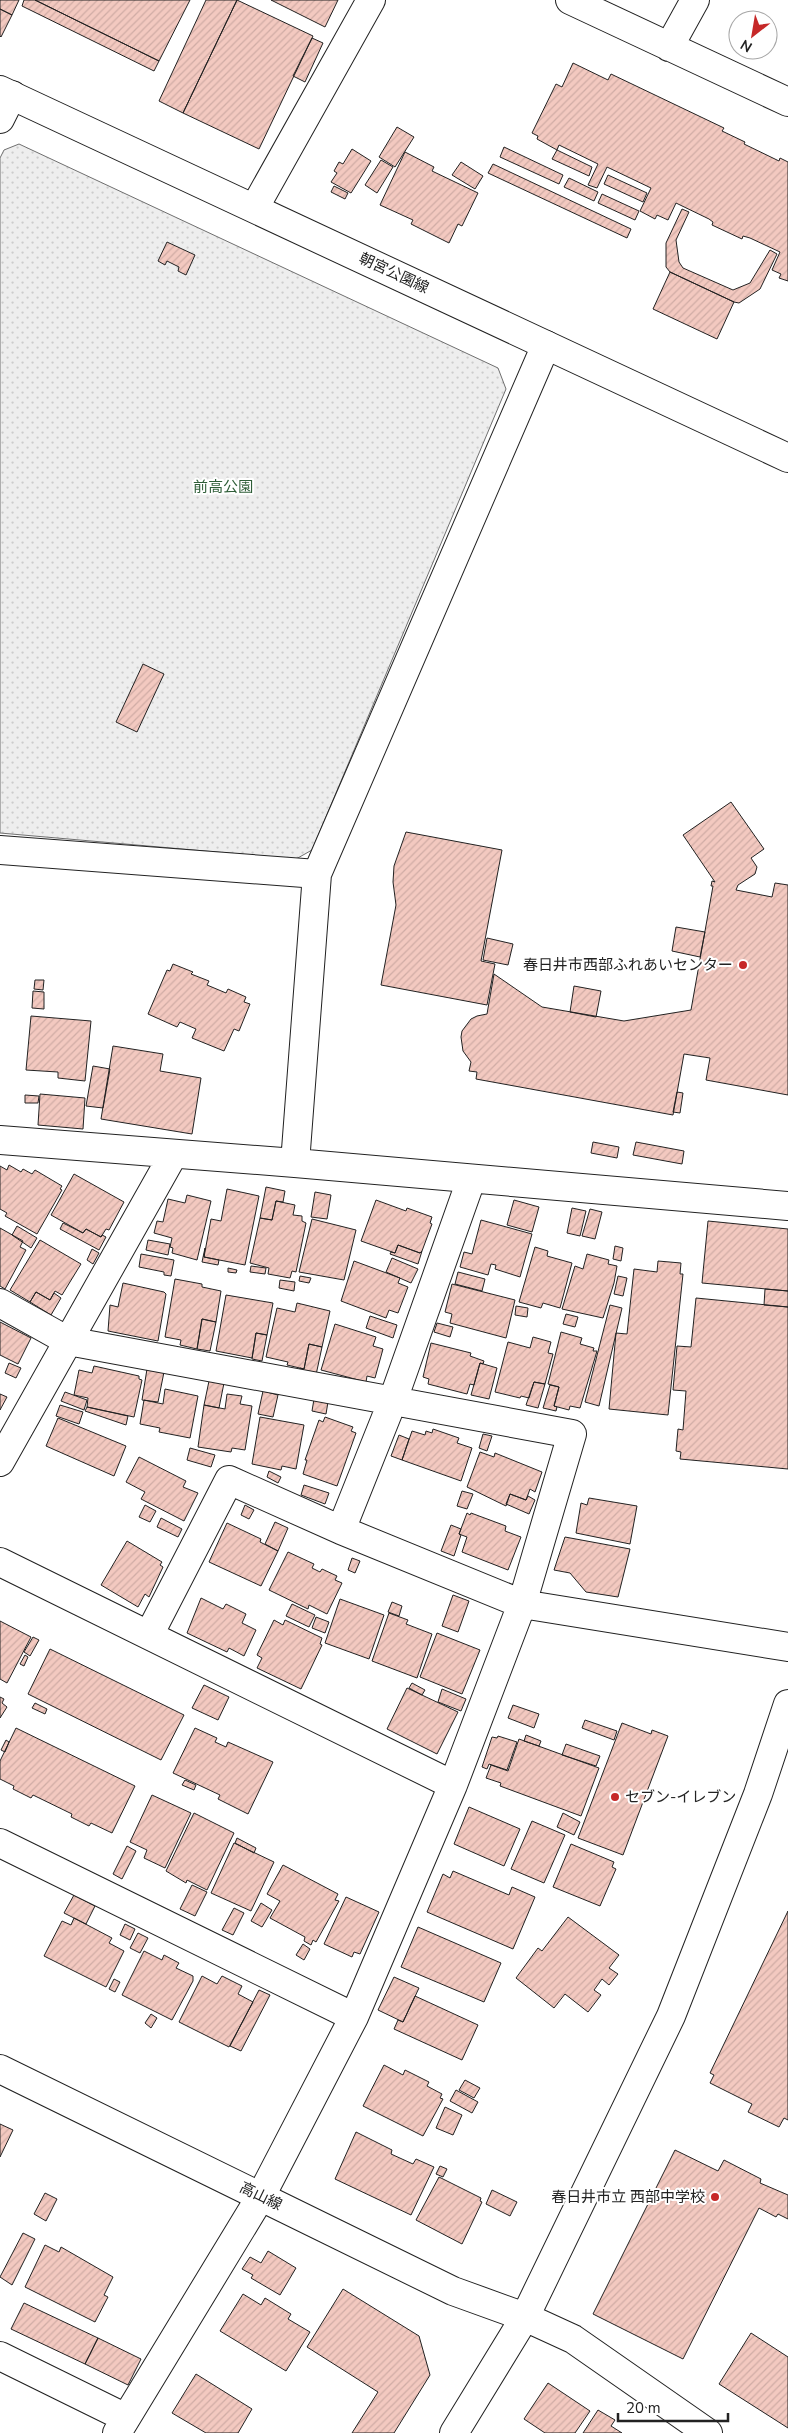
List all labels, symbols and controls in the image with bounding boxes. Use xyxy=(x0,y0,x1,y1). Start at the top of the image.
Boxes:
north arrow xyxy=(728,10,778,60)
text: N xyxy=(737,35,756,57)
street label: 朝宮公園線 xyxy=(356,248,432,298)
park label: 前高公園 xyxy=(193,477,253,497)
place label: 春日井市西部ふれあいセンター xyxy=(523,955,733,975)
marker: 春日井市西部ふれあいセンター xyxy=(737,959,749,971)
place label: セブン-イレブン xyxy=(625,1787,736,1807)
marker: セブン-イレブン xyxy=(609,1791,621,1803)
street label: 高山線 xyxy=(236,2177,286,2215)
place label: 春日井市立 西部中学校 xyxy=(551,2187,705,2207)
marker: 春日井市立 西部中学校 xyxy=(709,2191,721,2203)
scale bar xyxy=(618,2390,728,2422)
text: 20 m xyxy=(626,2398,661,2418)

